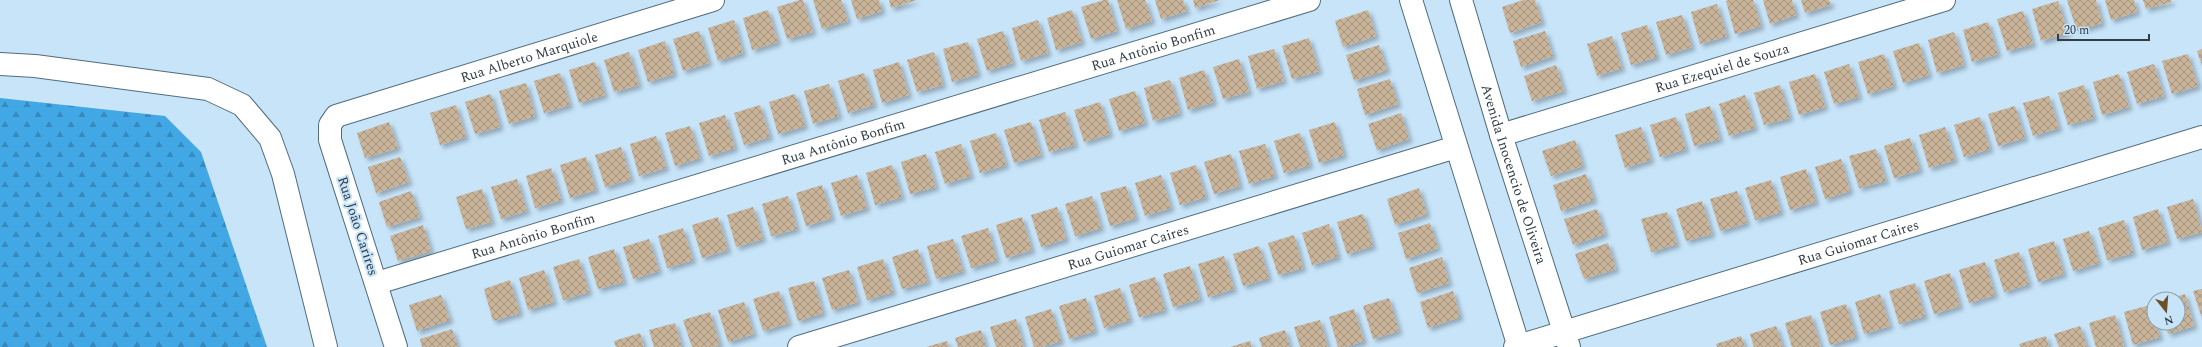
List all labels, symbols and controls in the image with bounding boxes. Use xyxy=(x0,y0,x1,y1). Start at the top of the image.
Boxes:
scale bar xyxy=(2058,16,2149,42)
street label: Rua Antônio Bonfim xyxy=(1089,19,1218,76)
text: 20 m xyxy=(2064,21,2089,40)
street label: Rua Alberto Marquiole xyxy=(458,26,600,88)
street label: Rua Ezequiel de Souza xyxy=(1652,37,1792,98)
street label: Avenida Inocencio de Oliveira xyxy=(1476,82,1552,267)
street label: Rua Antônio Bonfim xyxy=(778,113,907,170)
street label: Rua João Carires xyxy=(332,174,384,278)
street label: Rua Antônio Bonfim xyxy=(468,207,597,264)
street label: Rua Guiomar Caires xyxy=(1795,214,1922,270)
street label: Rua Guiomar Caires xyxy=(1065,218,1191,275)
north arrow xyxy=(2146,291,2186,331)
text: N xyxy=(2162,311,2176,330)

